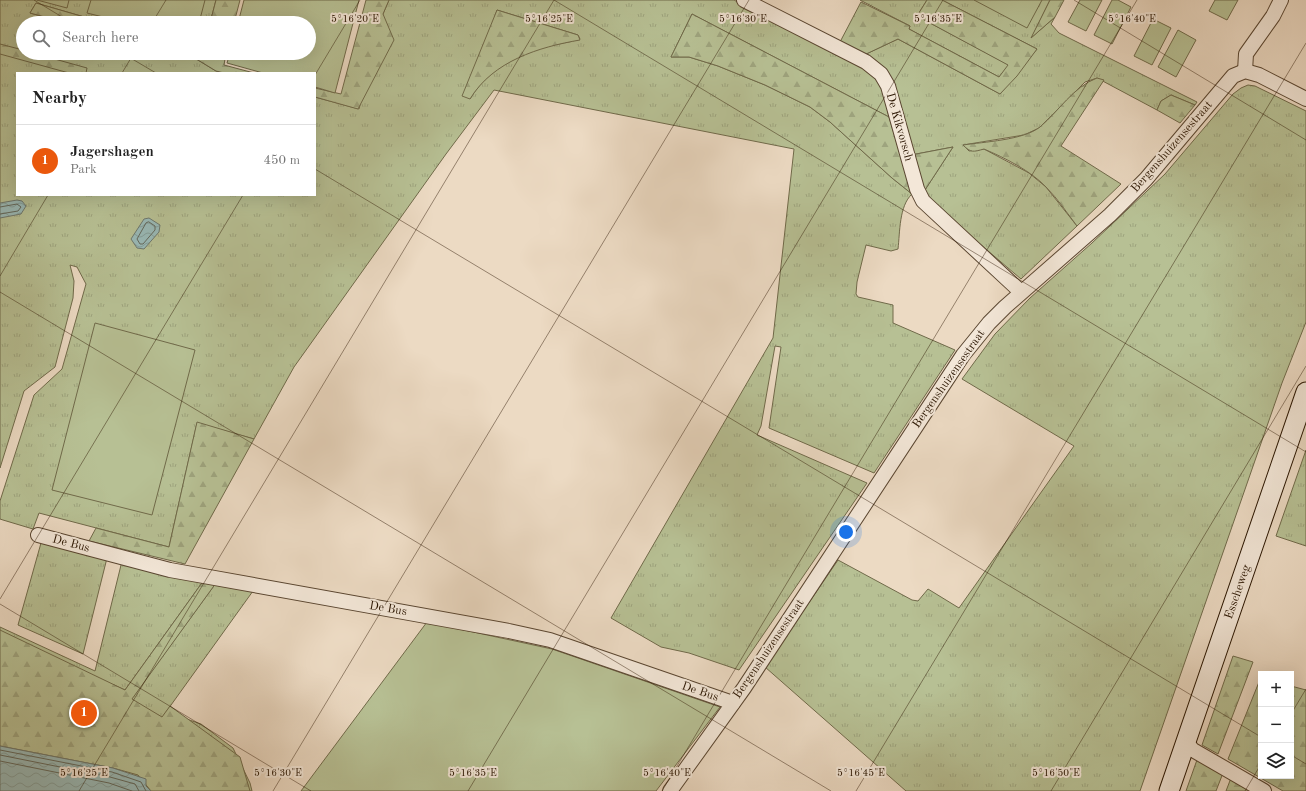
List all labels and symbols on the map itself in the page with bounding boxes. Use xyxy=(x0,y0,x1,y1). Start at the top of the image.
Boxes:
text: 5°16'20"E xyxy=(331,14,379,24)
text: 5°16'25"E xyxy=(525,14,573,24)
text: 5°16'30"E xyxy=(719,14,767,24)
text: 5°16'35"E xyxy=(914,14,962,24)
text: 5°16'40"E xyxy=(1108,14,1156,24)
street label: De Kikvorsch xyxy=(884,91,915,163)
street label: Bergenshuizensestraat xyxy=(1129,99,1215,195)
street label: Bergenshuizensestraat xyxy=(911,328,987,430)
your location xyxy=(836,522,856,542)
street label: De Bus xyxy=(51,533,91,555)
street label: Esscheweg xyxy=(1223,563,1253,621)
street label: Bergenshuizensestraat xyxy=(731,597,807,701)
street label: De Bus xyxy=(368,600,408,618)
street label: De Bus xyxy=(680,680,720,704)
pin: 1 xyxy=(71,698,97,728)
text: 5°16'25"E xyxy=(60,768,108,778)
text: 5°16'30"E xyxy=(254,768,302,778)
text: 5°16'35"E xyxy=(449,768,497,778)
text: 5°16'40"E xyxy=(643,768,691,778)
text: 5°16'45"E xyxy=(837,768,885,778)
text: 5°16'50"E xyxy=(1032,768,1080,778)

